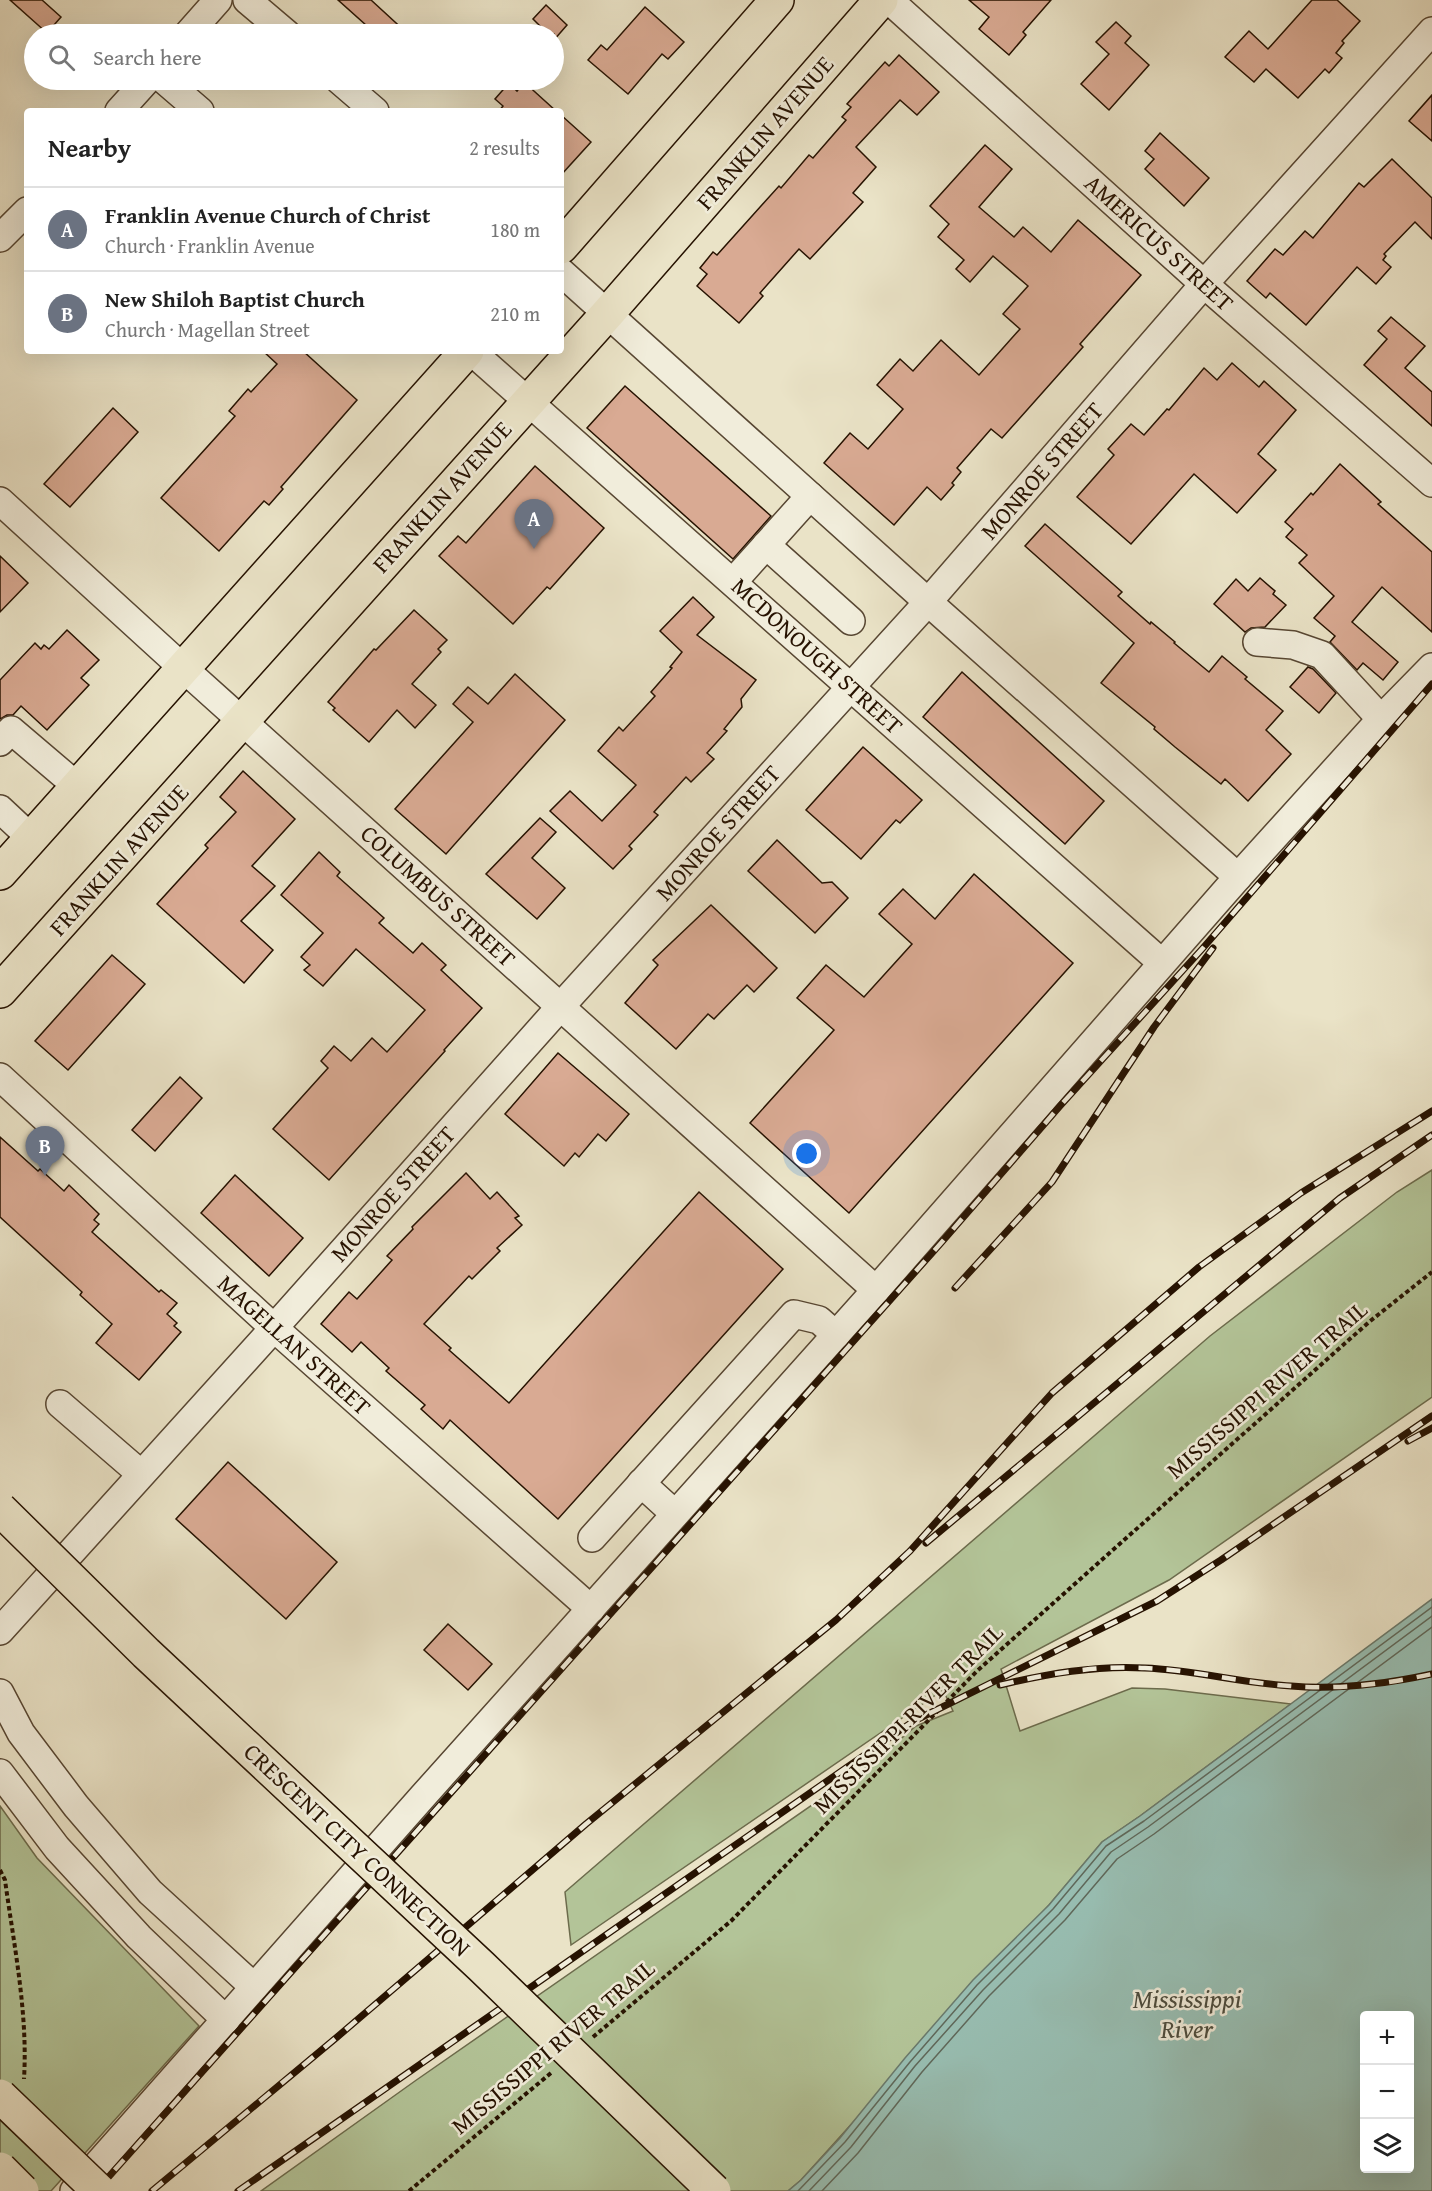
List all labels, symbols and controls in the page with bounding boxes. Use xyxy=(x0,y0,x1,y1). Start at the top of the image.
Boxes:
search box xyxy=(24,24,564,90)
icon: search xyxy=(45,41,78,74)
text: Search here xyxy=(93,41,202,73)
street label: FRANKLIN AVENUE xyxy=(688,48,842,217)
text: Nearby xyxy=(48,128,131,167)
text: 2 results xyxy=(469,133,540,162)
street label: AMERICUS STREET xyxy=(1077,166,1242,319)
text: Franklin Avenue Church of Christ xyxy=(105,199,430,231)
text: A xyxy=(61,215,74,244)
text: 180 m xyxy=(490,215,540,244)
text: Church · Franklin Avenue xyxy=(105,231,315,260)
text: New Shiloh Baptist Church xyxy=(105,283,365,315)
text: B xyxy=(61,299,74,328)
text: 210 m xyxy=(490,299,540,328)
text: Church · Magellan Street xyxy=(105,315,310,344)
street label: MONROE STREET xyxy=(972,394,1111,547)
street label: FRANKLIN AVENUE xyxy=(364,413,520,581)
pin: A xyxy=(514,500,554,549)
street label: MCDONOUGH STREET xyxy=(724,569,911,742)
street label: MONROE STREET xyxy=(647,757,788,908)
street label: FRANKLIN AVENUE xyxy=(41,776,197,944)
street label: COLUMBUS STREET xyxy=(353,816,524,975)
street label: MONROE STREET xyxy=(322,1118,463,1269)
pin: B xyxy=(26,1126,64,1176)
your location xyxy=(792,1139,821,1168)
street label: MAGELLAN STREET xyxy=(210,1266,379,1423)
street label: MISSISSIPPI RIVER TRAIL xyxy=(1158,1292,1375,1487)
street label: MISSISSIPPI RIVER TRAIL xyxy=(805,1615,1011,1822)
street label: CRESCENT CITY CONNECTION xyxy=(236,1735,479,1965)
street label: MISSISSIPPI RIVER TRAIL xyxy=(443,1951,662,2142)
water label: Mississippi River xyxy=(1133,1979,1242,2048)
map controls xyxy=(1360,2011,1414,2173)
button: + xyxy=(1360,2011,1414,2065)
button: − xyxy=(1360,2065,1414,2119)
button: layers xyxy=(1360,2119,1414,2173)

